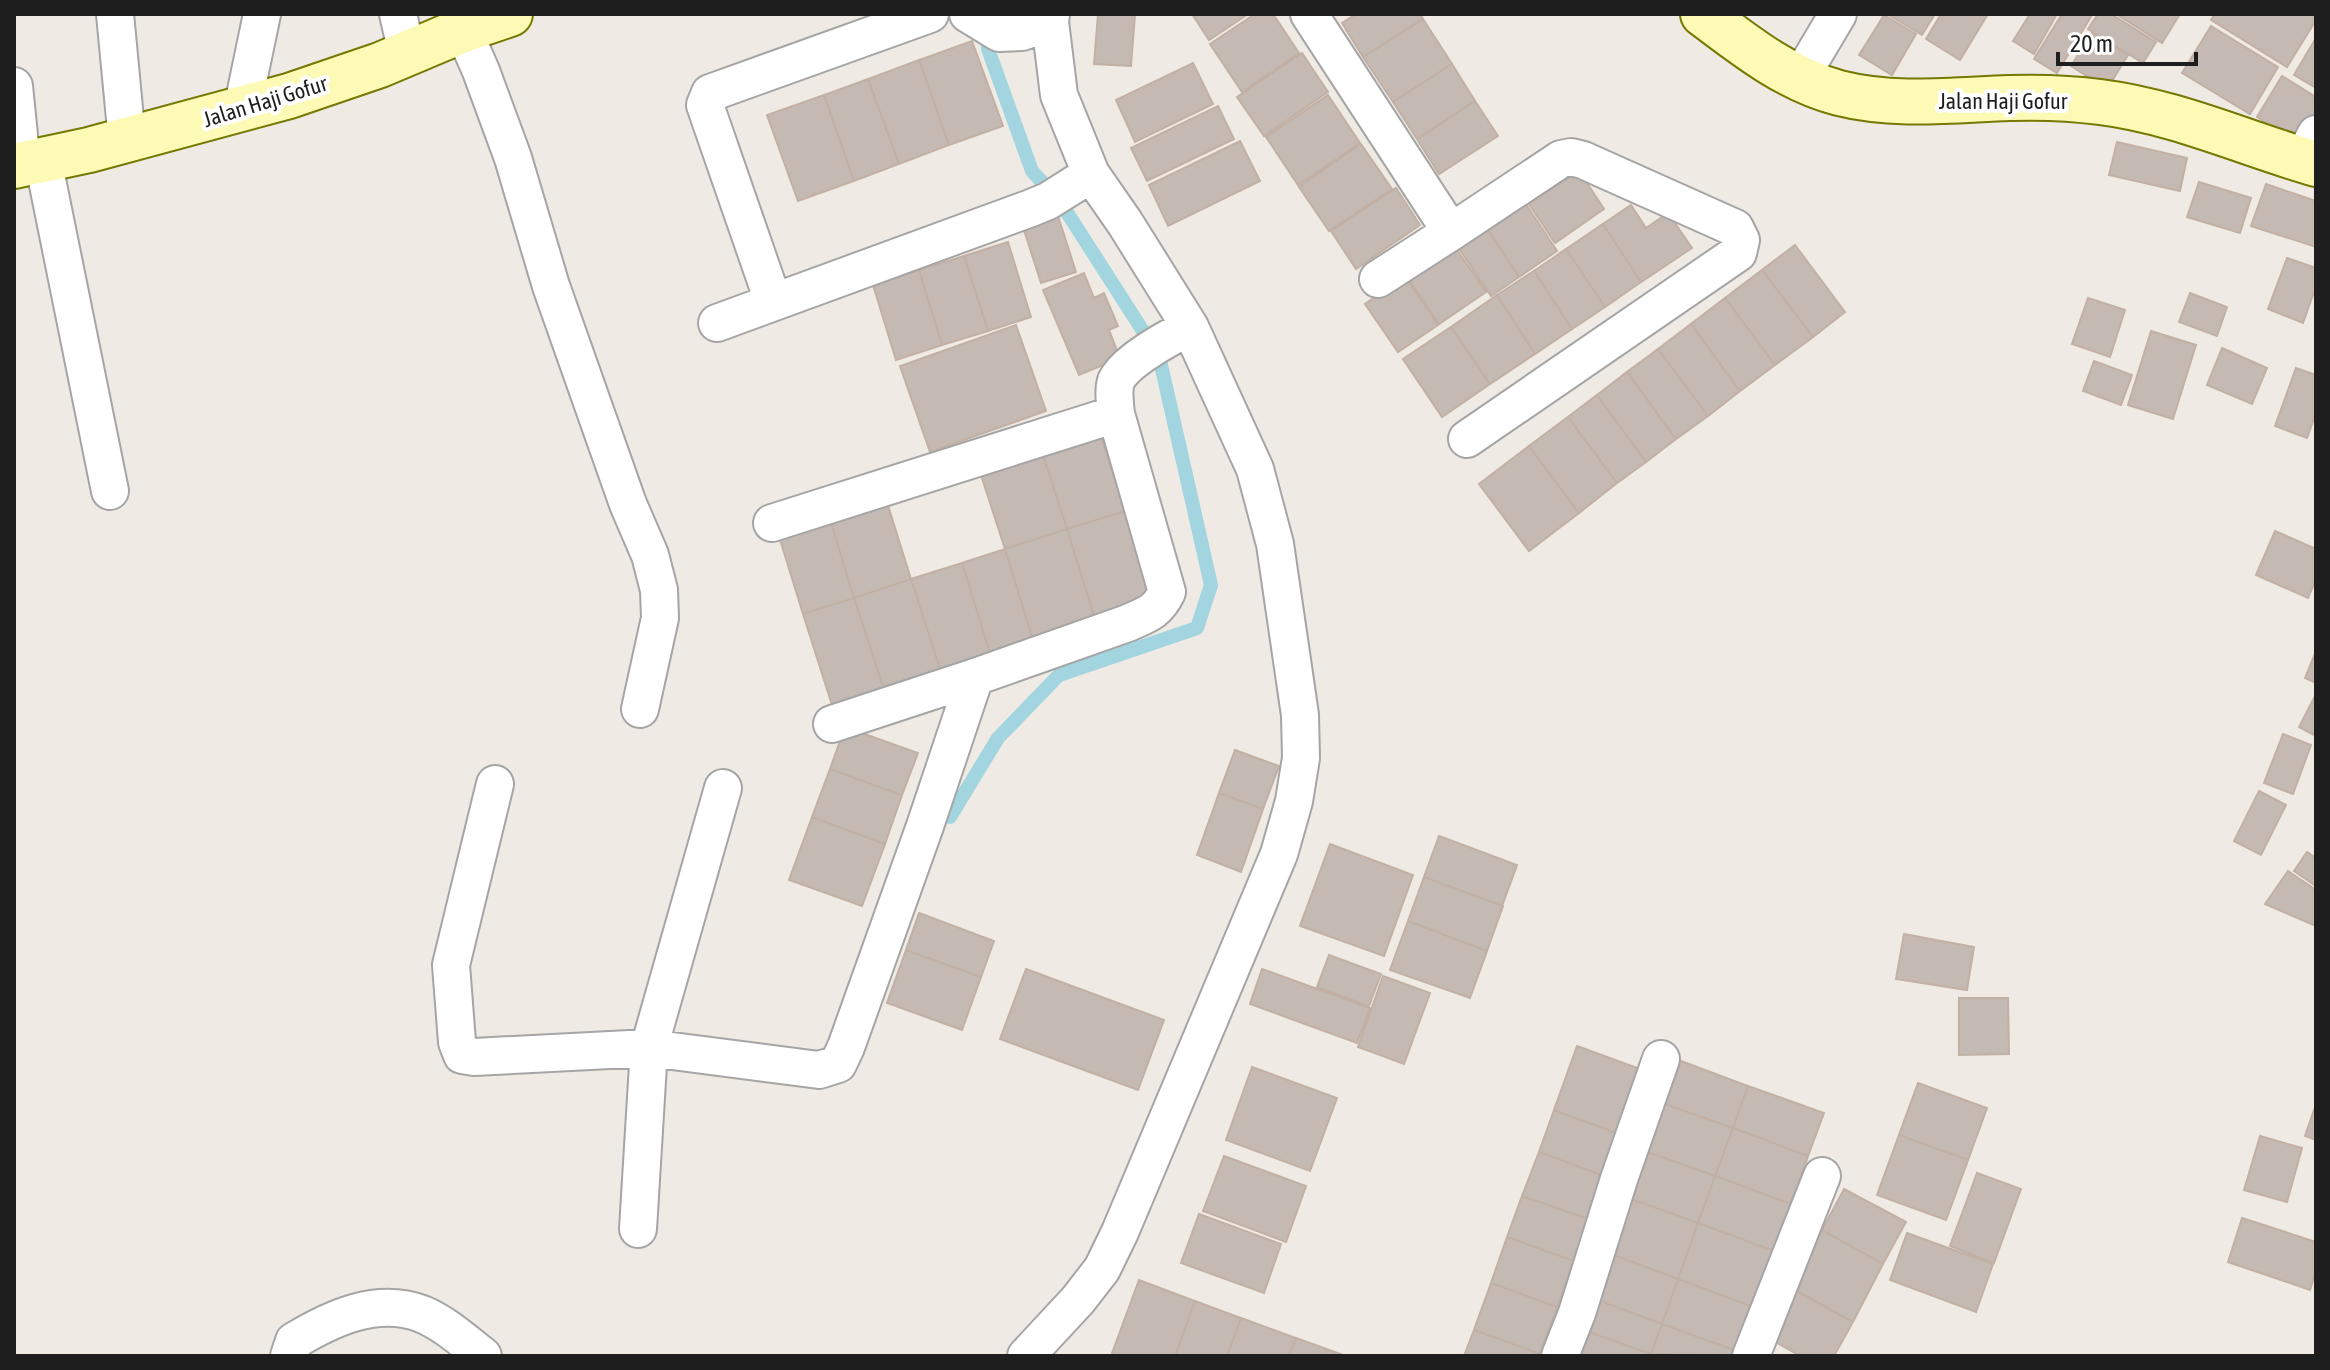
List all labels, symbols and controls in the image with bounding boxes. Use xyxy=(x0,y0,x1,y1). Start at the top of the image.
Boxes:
scale bar xyxy=(2058,16,2196,66)
text: 20 m xyxy=(2070,30,2113,57)
street label: Jalan Haji Gofur xyxy=(200,70,331,132)
street label: Jalan Haji Gofur xyxy=(1939,88,2068,114)

